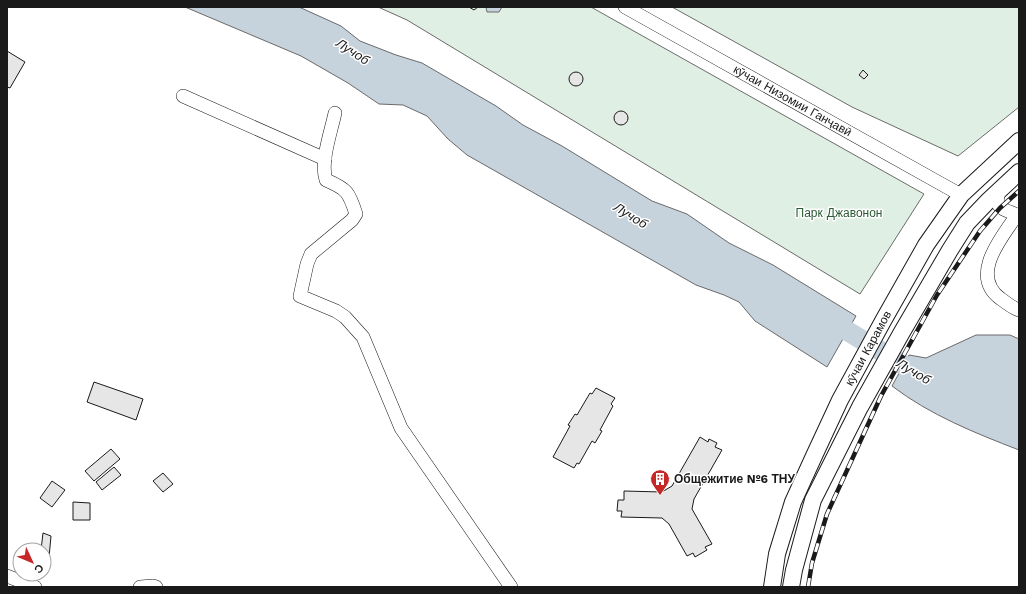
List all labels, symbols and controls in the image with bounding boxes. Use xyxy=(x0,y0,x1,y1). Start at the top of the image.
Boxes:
water label: Лучоб xyxy=(332,35,373,68)
street label: кӯчаи Низомии Ганҷавӣ xyxy=(731,62,854,139)
water label: Лучоб xyxy=(610,199,651,232)
park label: Парк Джавонон xyxy=(796,206,883,220)
street label: кӯчаи Карамов xyxy=(842,308,894,388)
water label: Лучоб xyxy=(893,355,934,388)
building icon: Общежитие №6 ТНУ xyxy=(649,468,671,496)
place label: Общежитие №6 ТНУ xyxy=(674,472,795,486)
north arrow xyxy=(12,542,52,582)
text: С xyxy=(31,561,46,576)

